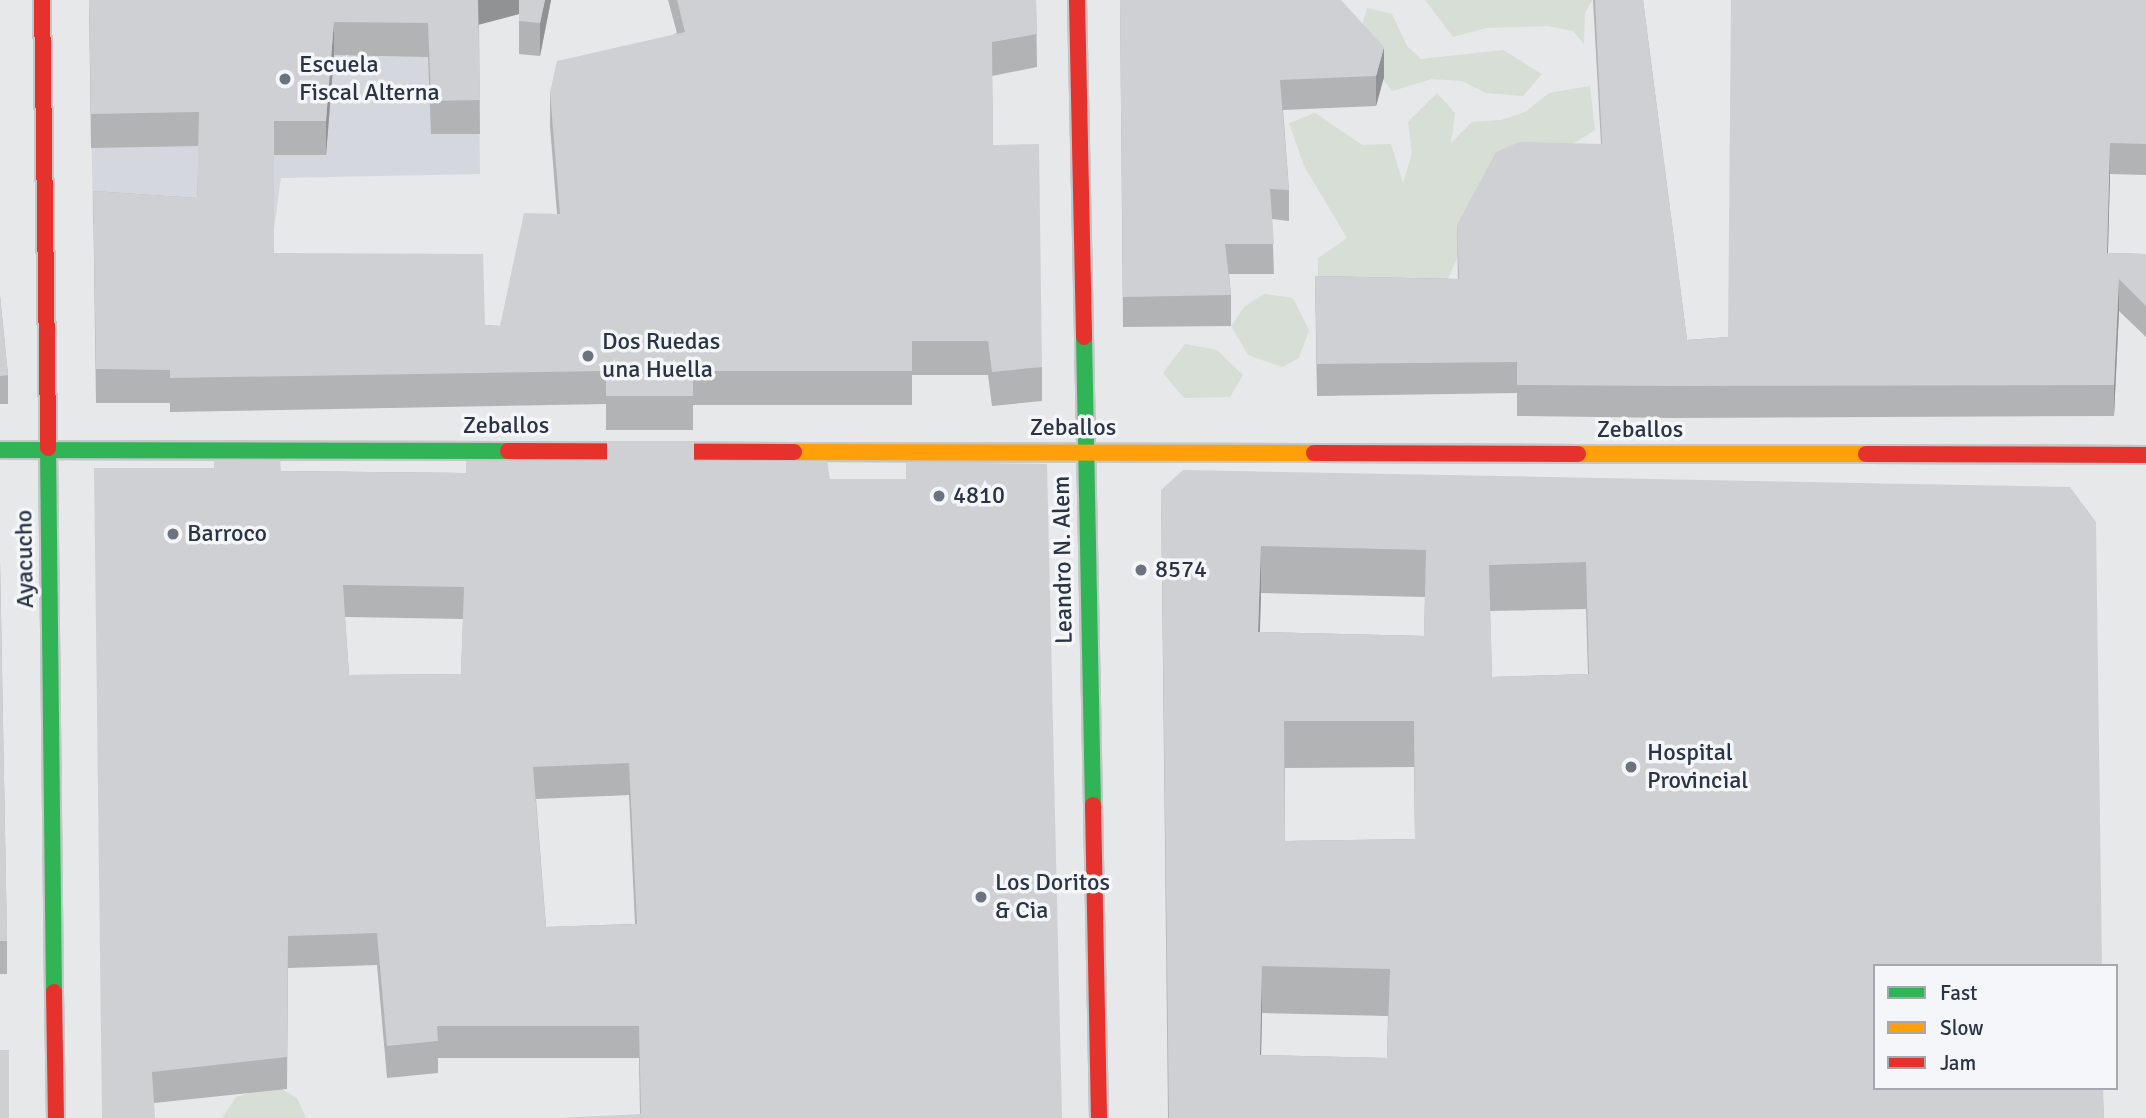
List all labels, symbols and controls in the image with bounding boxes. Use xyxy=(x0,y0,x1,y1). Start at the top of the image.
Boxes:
place label: Escuela Fiscal Alterna xyxy=(299,51,440,107)
marker: Escuela Fiscal Alterna xyxy=(277,71,293,87)
place label: Dos Ruedas una Huella xyxy=(602,328,720,384)
marker: Dos Ruedas una Huella xyxy=(580,348,596,364)
street label: Zeballos xyxy=(463,412,549,440)
street label: Zeballos xyxy=(1030,414,1116,442)
street label: Zeballos xyxy=(1597,416,1683,444)
street label: Leandro N. Alem xyxy=(1047,476,1079,644)
place label: 4810 xyxy=(953,482,1005,510)
marker: 4810 xyxy=(931,488,947,504)
street label: Ayacucho xyxy=(10,509,40,609)
place label: Barroco xyxy=(187,520,267,548)
marker: Barroco xyxy=(165,526,181,542)
place label: 8574 xyxy=(1155,556,1207,584)
marker: 8574 xyxy=(1133,562,1149,578)
place label: Hospital Provincial xyxy=(1647,739,1748,795)
marker: Hospital Provincial xyxy=(1621,757,1641,777)
place label: Los Doritos & Cia xyxy=(995,869,1110,925)
marker: Los Doritos & Cia xyxy=(973,889,989,905)
legend xyxy=(1873,964,2118,1090)
text: Fast xyxy=(1940,980,1977,1006)
text: Slow xyxy=(1940,1015,1984,1041)
text: Jam xyxy=(1940,1050,1976,1076)

